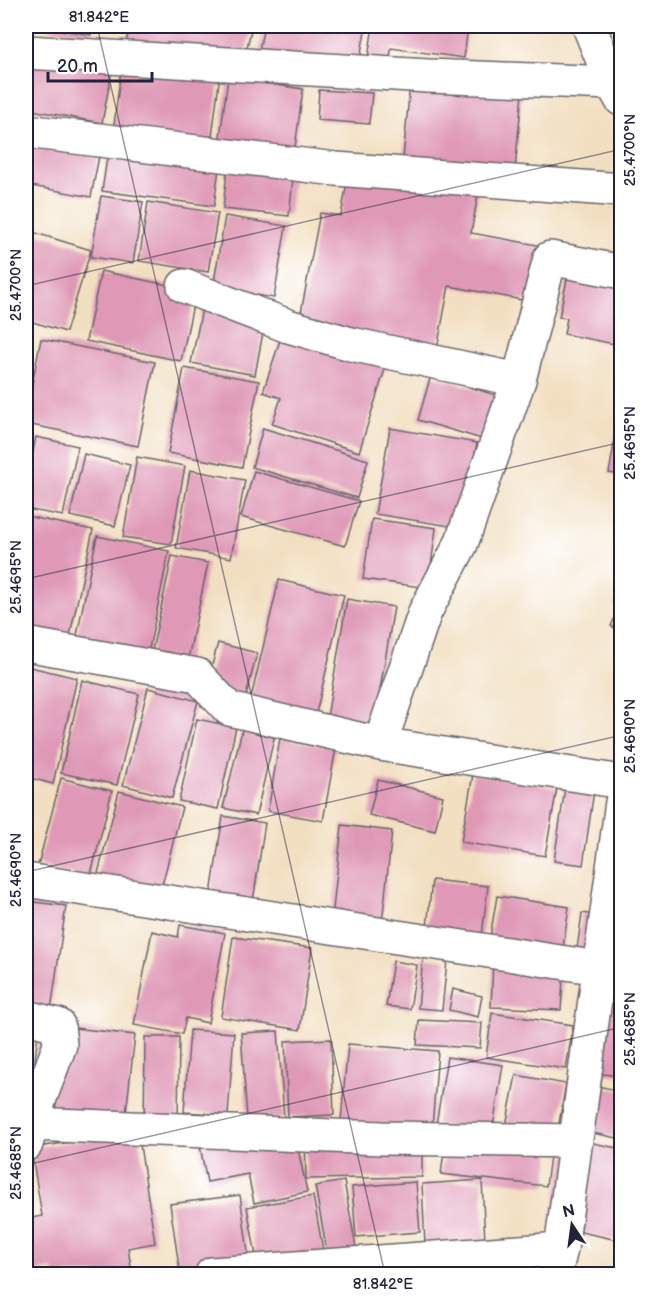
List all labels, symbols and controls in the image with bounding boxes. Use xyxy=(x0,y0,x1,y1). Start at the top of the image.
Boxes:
text: 81.842°E xyxy=(69,8,129,27)
scale bar xyxy=(48,45,152,83)
text: 20 m xyxy=(57,56,98,77)
text: 25.4700°N xyxy=(621,114,640,186)
text: 25.4700°N xyxy=(7,249,26,321)
text: 25.4695°N xyxy=(621,406,640,480)
text: 25.4695°N xyxy=(7,540,26,614)
text: 25.4690°N xyxy=(621,699,640,773)
text: 25.4690°N xyxy=(7,833,26,907)
text: 25.4685°N xyxy=(621,992,640,1066)
text: 25.4685°N xyxy=(7,1126,26,1200)
north arrow xyxy=(542,1195,602,1255)
text: N xyxy=(561,1201,577,1222)
text: 81.842°E xyxy=(353,1275,413,1294)

